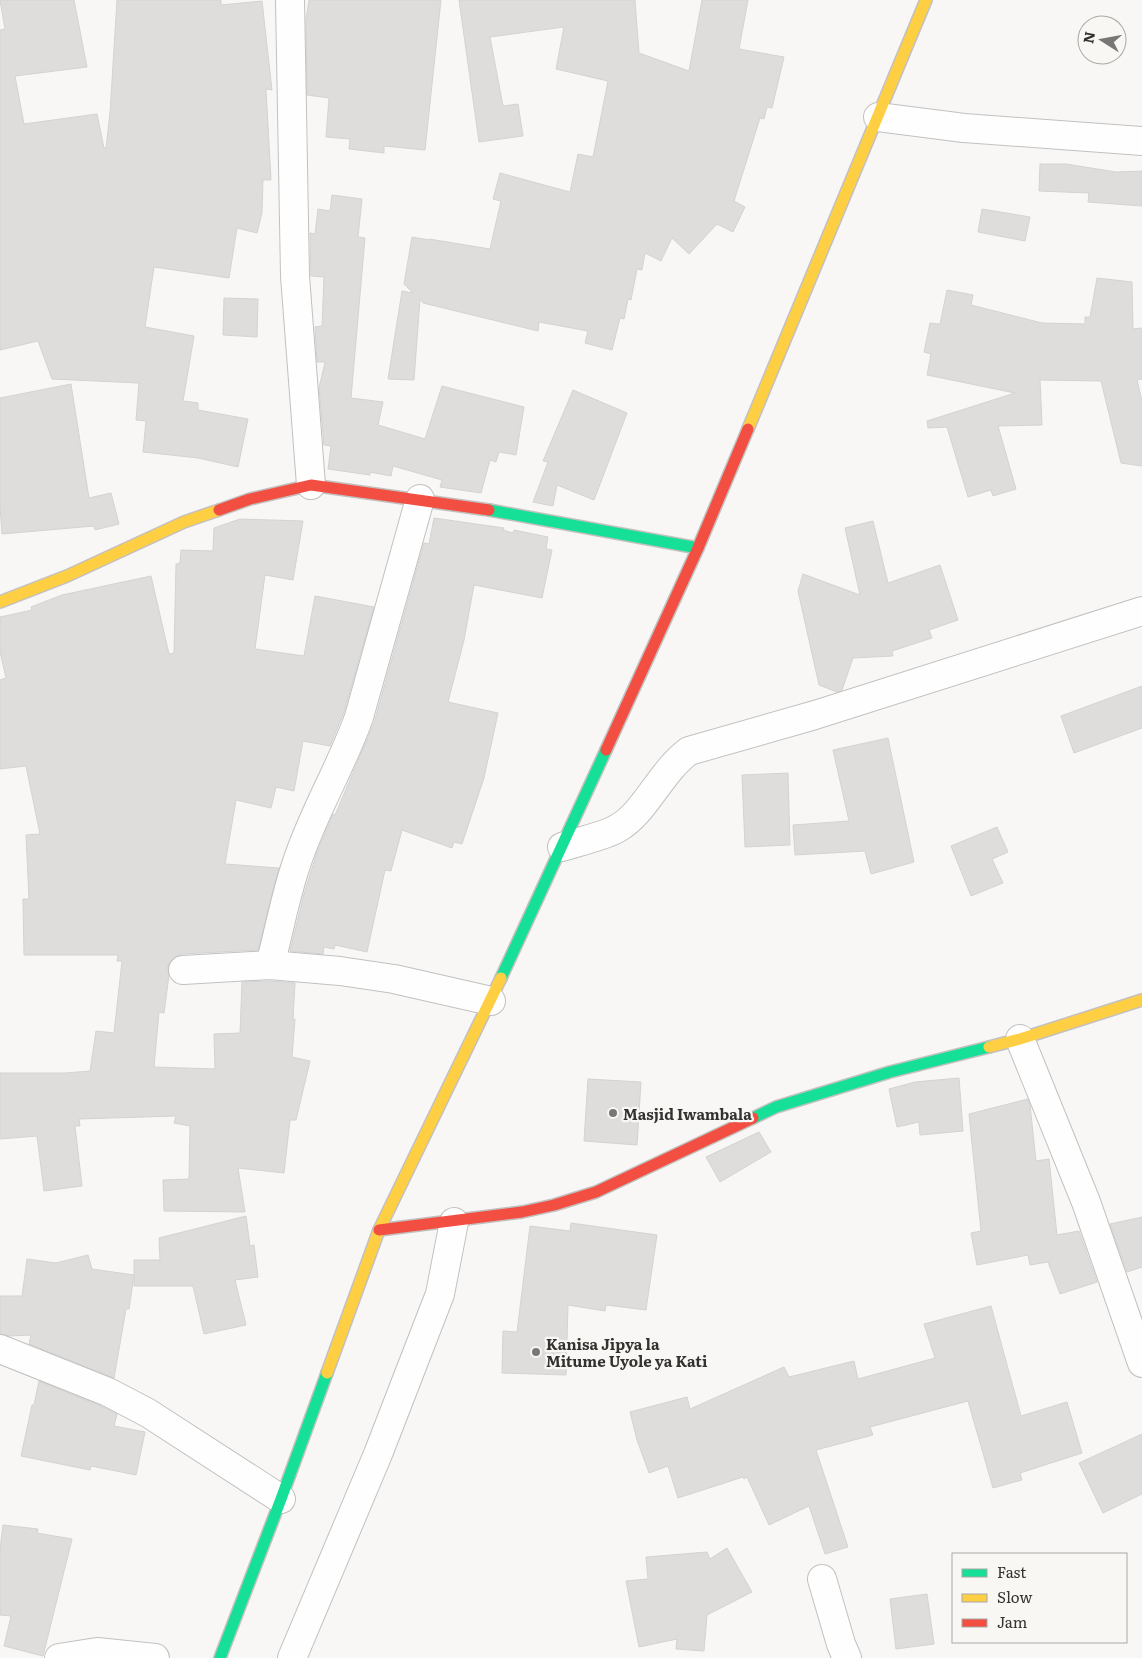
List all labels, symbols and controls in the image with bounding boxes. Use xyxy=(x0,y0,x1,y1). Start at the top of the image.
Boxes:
north arrow xyxy=(1077,15,1127,65)
text: N xyxy=(1077,29,1099,45)
place label: Masjid Iwambala xyxy=(623,1102,752,1125)
marker: Masjid Iwambala xyxy=(607,1107,619,1119)
place label: Kanisa Jipya la Mitume Uyole ya Kati xyxy=(546,1332,708,1372)
marker: Kanisa Jipya la Mitume Uyole ya Kati xyxy=(530,1346,542,1358)
legend xyxy=(952,1553,1127,1643)
text: Fast xyxy=(997,1560,1026,1583)
text: Slow xyxy=(997,1585,1032,1608)
text: Jam xyxy=(997,1610,1028,1633)

